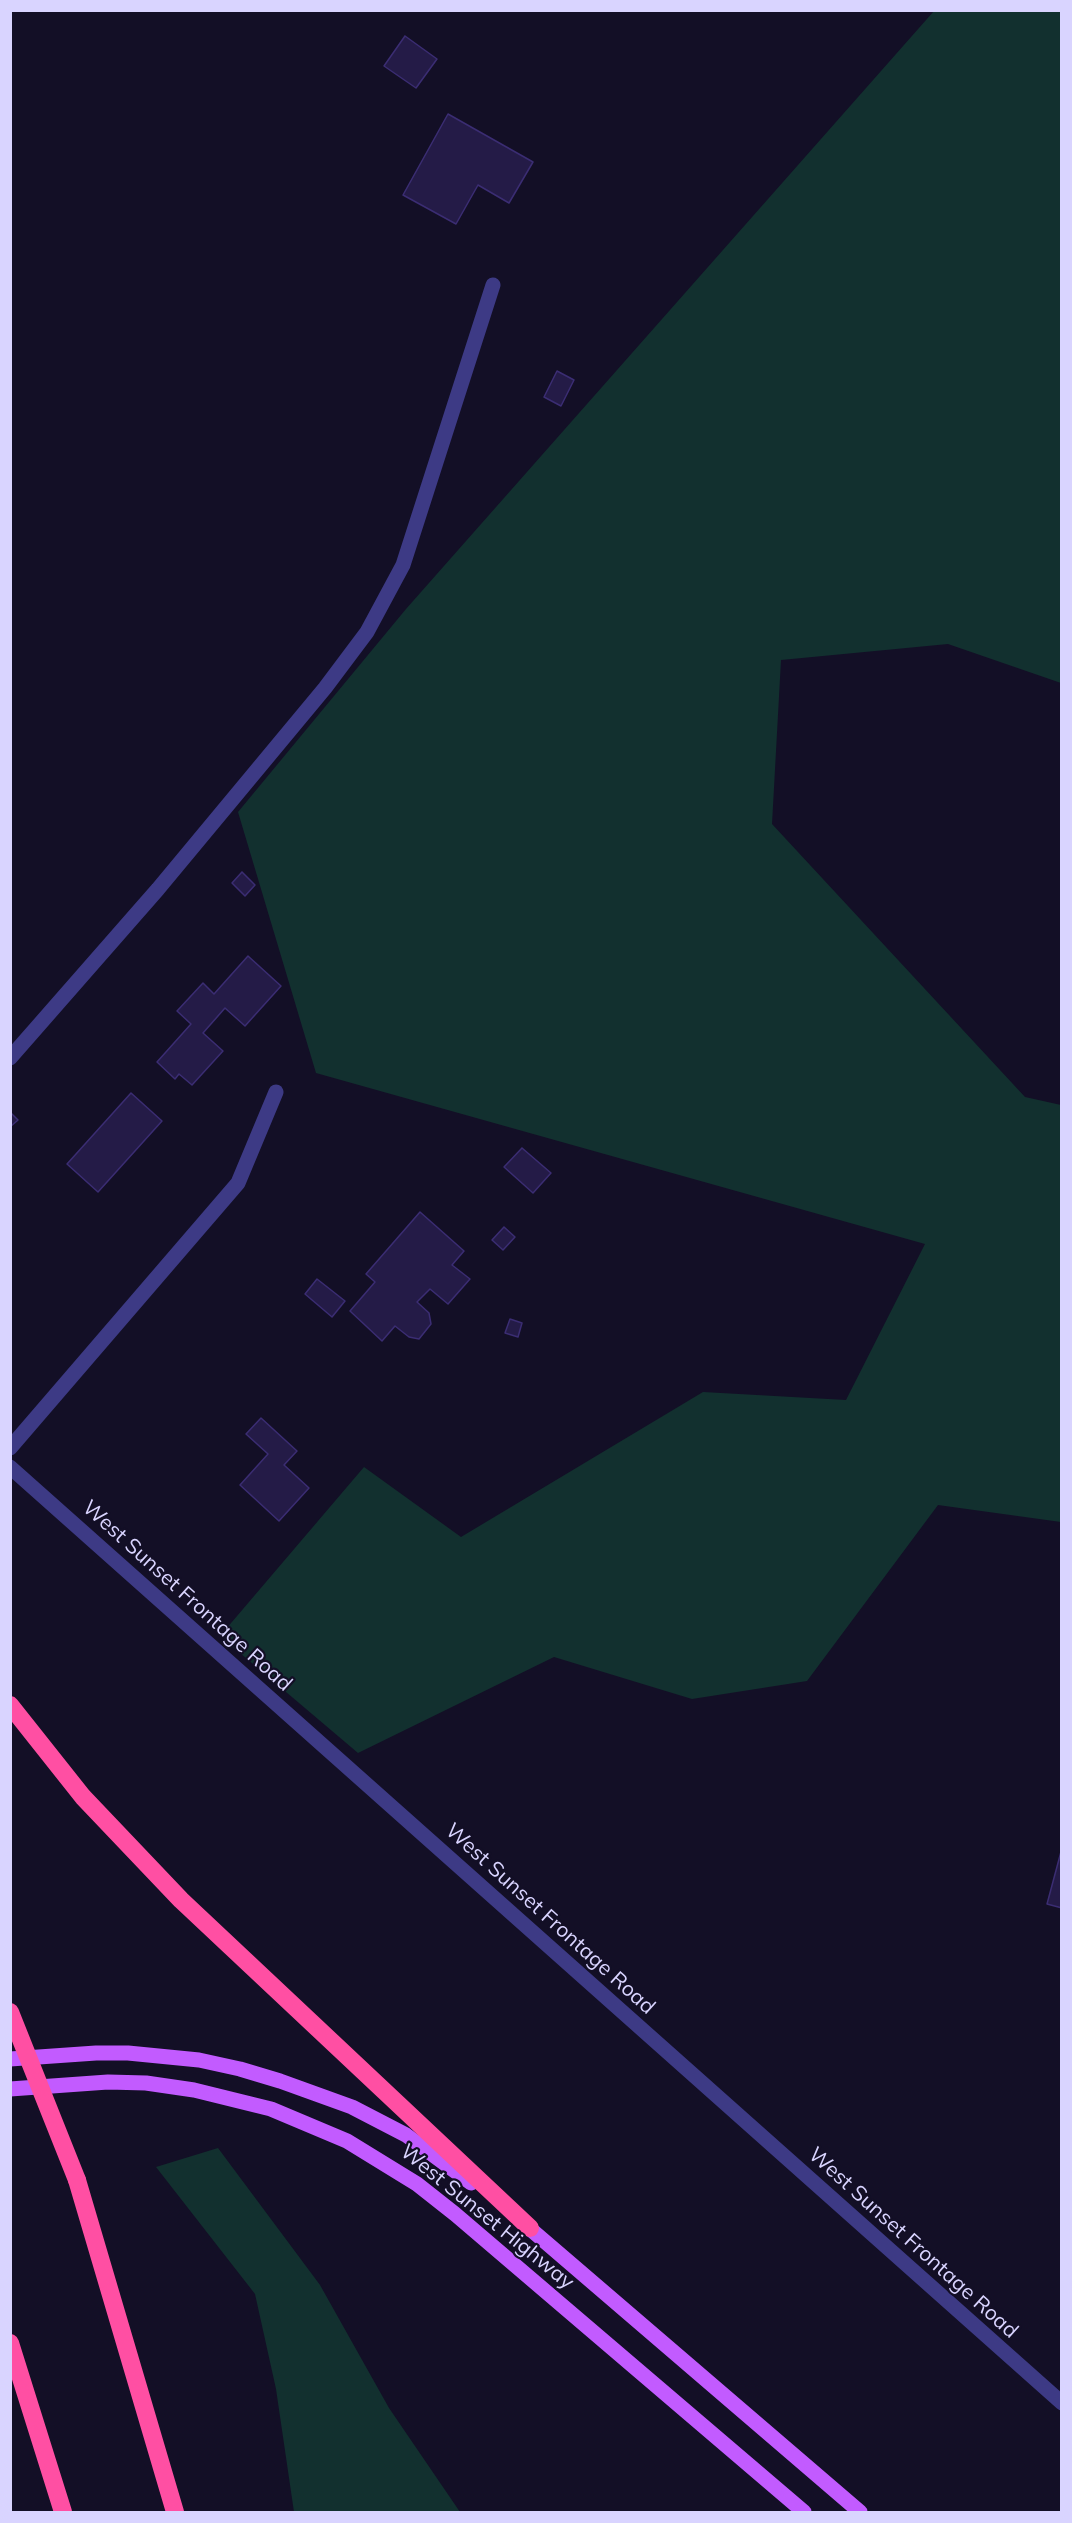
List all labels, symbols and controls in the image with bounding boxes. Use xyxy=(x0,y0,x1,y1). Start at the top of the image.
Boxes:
street label: West Sunset Frontage Road xyxy=(77,1495,297,1697)
street label: West Sunset Frontage Road xyxy=(440,1818,660,2020)
street label: West Sunset Highway xyxy=(395,2139,579,2295)
street label: West Sunset Frontage Road xyxy=(803,2142,1023,2344)

